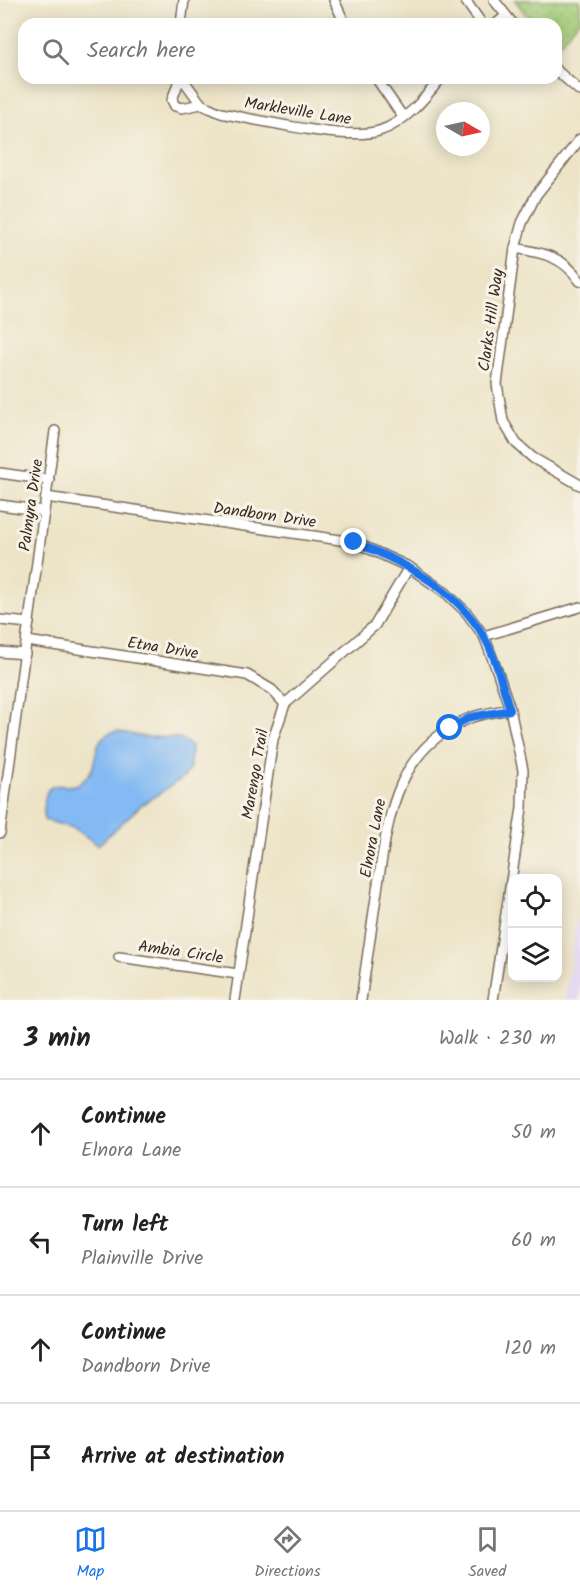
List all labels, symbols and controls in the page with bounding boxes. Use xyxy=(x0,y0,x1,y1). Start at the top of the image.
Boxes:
search box xyxy=(18,18,562,84)
text: Search here xyxy=(87,34,195,69)
icon: search xyxy=(39,35,72,68)
street label: Markleville Lane xyxy=(242,91,353,132)
north arrow xyxy=(436,102,490,156)
street label: Clarks Hill Way xyxy=(472,267,511,373)
street label: Palmyra Drive xyxy=(13,457,50,553)
street label: Dandborn Drive xyxy=(212,496,318,535)
route end xyxy=(340,528,366,554)
street label: Etna Drive xyxy=(126,631,200,666)
route start xyxy=(436,714,462,740)
street label: Marengo Trail xyxy=(235,727,276,821)
street label: Elnora Lane xyxy=(354,797,393,880)
map controls xyxy=(508,874,562,982)
button: locate xyxy=(508,874,562,928)
button: layers xyxy=(508,928,562,982)
street label: Ambia Circle xyxy=(137,934,225,971)
text: 3 min xyxy=(24,1018,91,1060)
text: Walk · 230 m xyxy=(439,1023,556,1055)
text: Continue xyxy=(81,1100,166,1135)
icon: ahead xyxy=(24,1117,57,1150)
text: 50 m xyxy=(511,1117,556,1149)
text: Elnora Lane xyxy=(81,1135,181,1167)
text: Turn left xyxy=(81,1208,168,1243)
icon: left xyxy=(24,1225,57,1258)
text: 60 m xyxy=(511,1225,556,1257)
text: Plainville Drive xyxy=(81,1243,203,1275)
text: Continue xyxy=(81,1316,166,1351)
icon: ahead xyxy=(24,1333,57,1366)
text: 120 m xyxy=(504,1333,556,1365)
text: Dandborn Drive xyxy=(81,1351,211,1383)
text: Arrive at destination xyxy=(81,1440,284,1475)
icon: arrive xyxy=(24,1441,57,1474)
tab: Map xyxy=(74,1523,107,1584)
tab: Directions xyxy=(254,1523,321,1584)
tab: Saved xyxy=(468,1523,506,1584)

